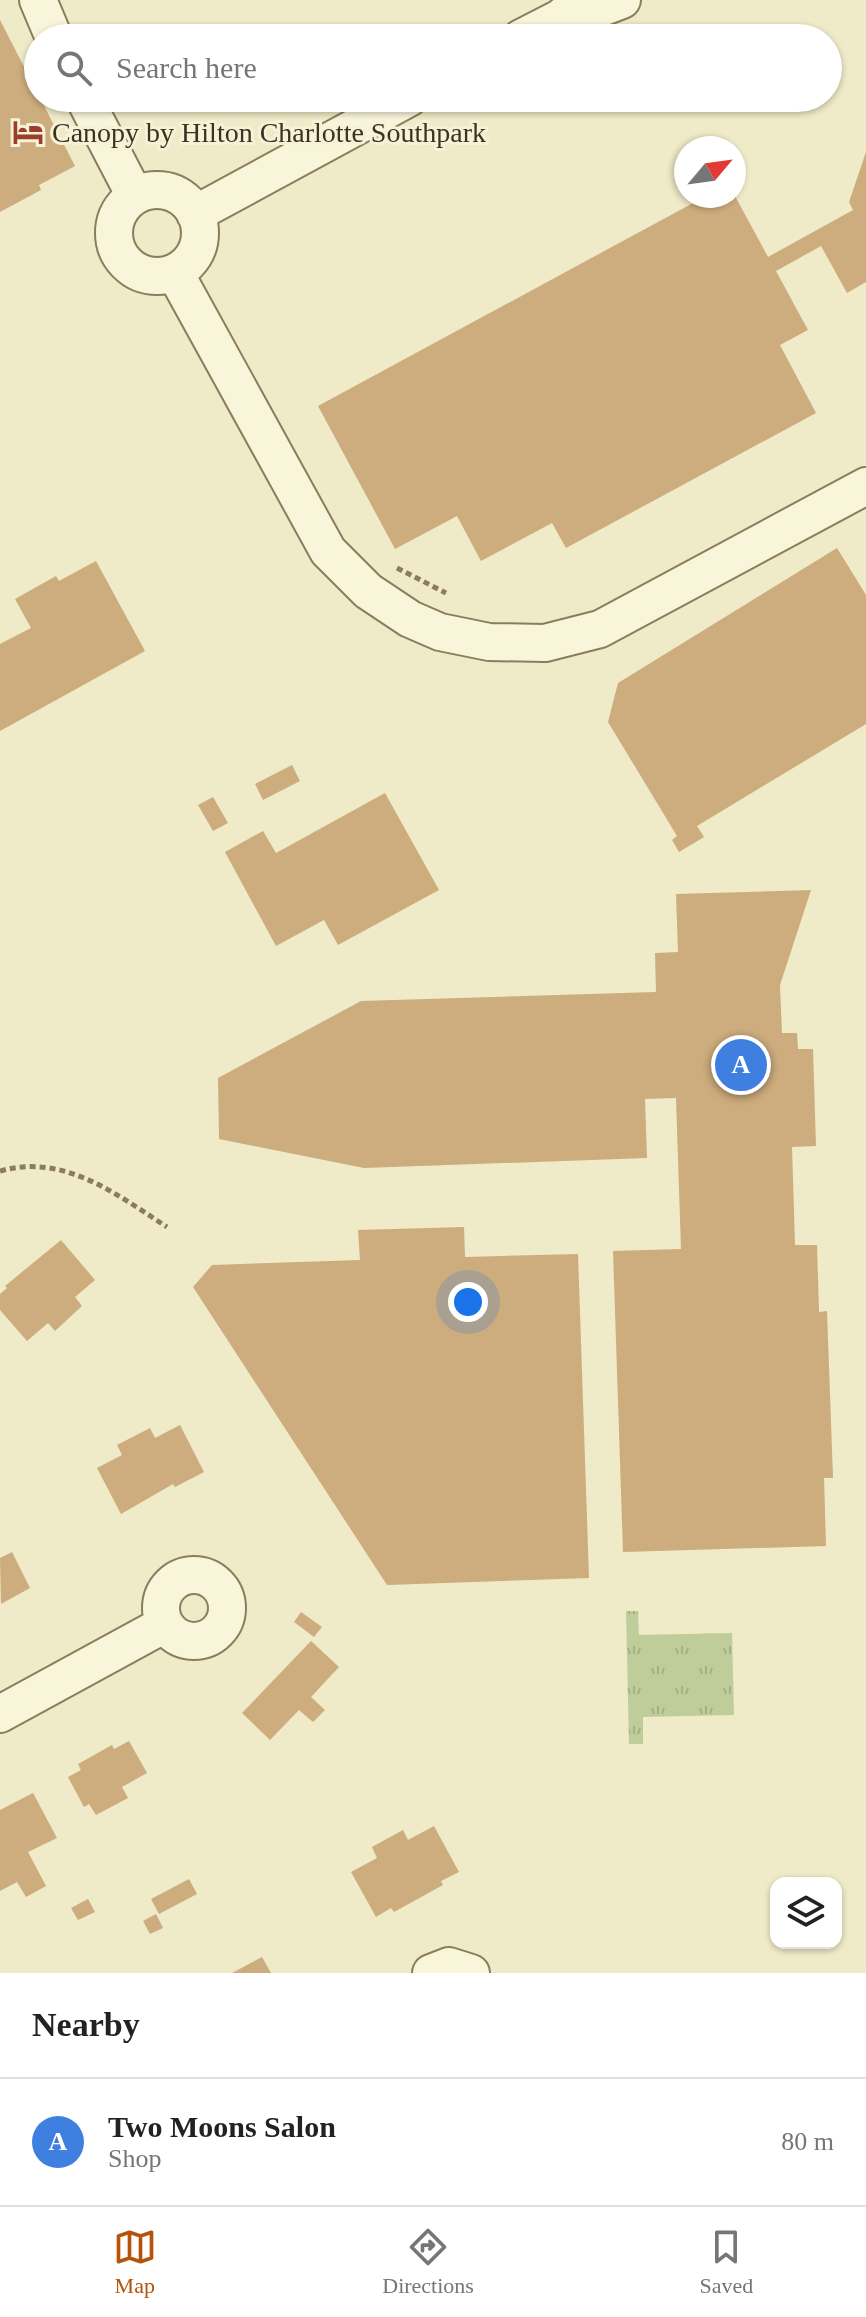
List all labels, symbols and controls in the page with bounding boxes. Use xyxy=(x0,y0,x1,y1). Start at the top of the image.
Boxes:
search box xyxy=(24,24,842,112)
icon: search xyxy=(52,46,96,90)
text: Search here xyxy=(116,51,257,84)
hotel icon: Canopy by Hilton Charlotte Southpark xyxy=(11,115,45,149)
place label: Canopy by Hilton Charlotte Southpark xyxy=(52,117,486,148)
north arrow xyxy=(674,136,746,208)
pin: A xyxy=(715,1035,767,1095)
your location xyxy=(448,1282,488,1322)
map controls xyxy=(770,1877,842,1949)
button: layers xyxy=(770,1877,842,1949)
text: Nearby xyxy=(32,2006,140,2043)
text: Two Moons Salon xyxy=(108,2110,336,2143)
text: A xyxy=(49,2127,67,2156)
text: 80 m xyxy=(781,2127,834,2156)
text: Shop xyxy=(108,2144,161,2173)
tab: Map xyxy=(113,2225,157,2299)
tab: Directions xyxy=(382,2225,474,2299)
tab: Saved xyxy=(699,2225,753,2299)

